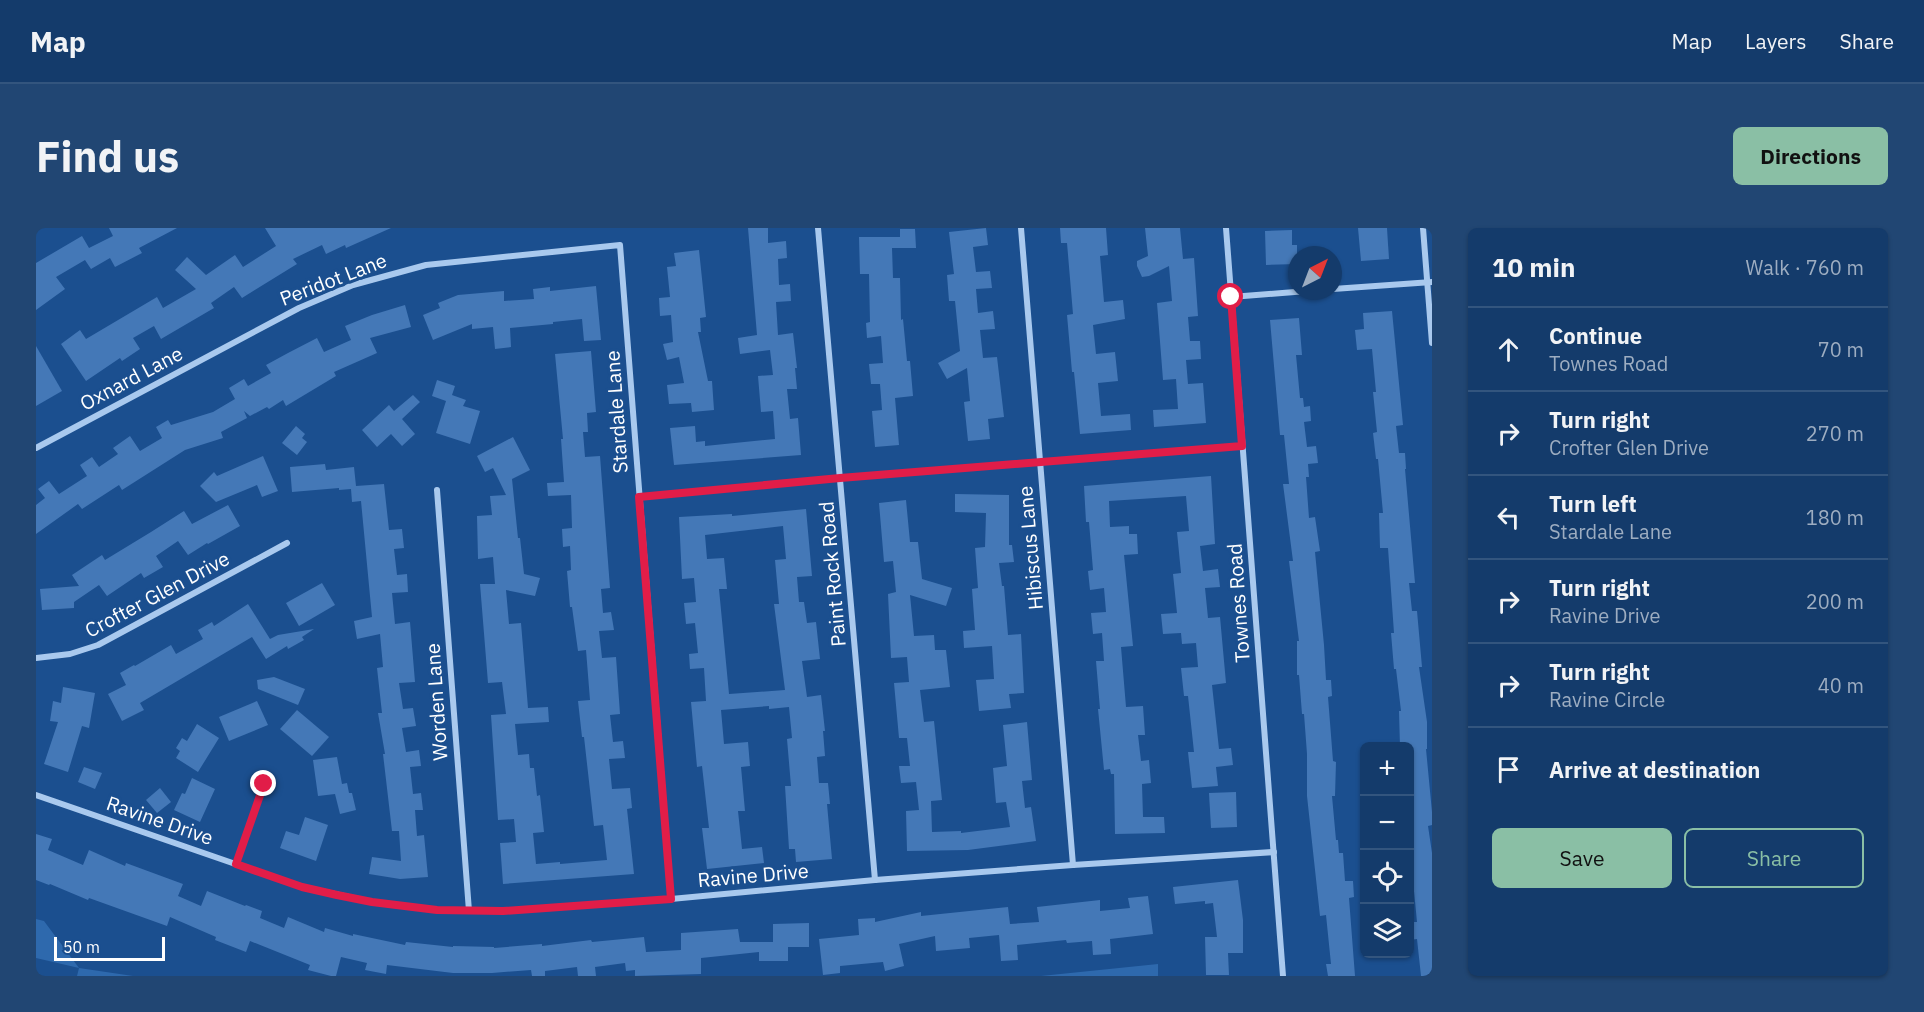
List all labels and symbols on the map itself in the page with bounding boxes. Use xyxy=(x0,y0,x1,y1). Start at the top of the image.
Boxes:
street label: Peridot Lane xyxy=(276,246,390,312)
north arrow xyxy=(1288,246,1342,300)
route start xyxy=(1217,283,1243,309)
street label: Oxnard Lane xyxy=(75,340,187,416)
street label: Stardale Lane xyxy=(598,350,634,474)
street label: Hibiscus Lane xyxy=(1011,485,1049,611)
street label: Paint Rock Road xyxy=(812,500,852,648)
street label: Townes Road xyxy=(1220,543,1256,663)
street label: Crofter Glen Drive xyxy=(80,545,234,643)
street label: Worden Lane xyxy=(418,642,454,762)
route end xyxy=(250,770,276,796)
street label: Ravine Drive xyxy=(103,789,217,851)
street label: Ravine Drive xyxy=(696,857,810,893)
scale bar xyxy=(54,934,165,962)

